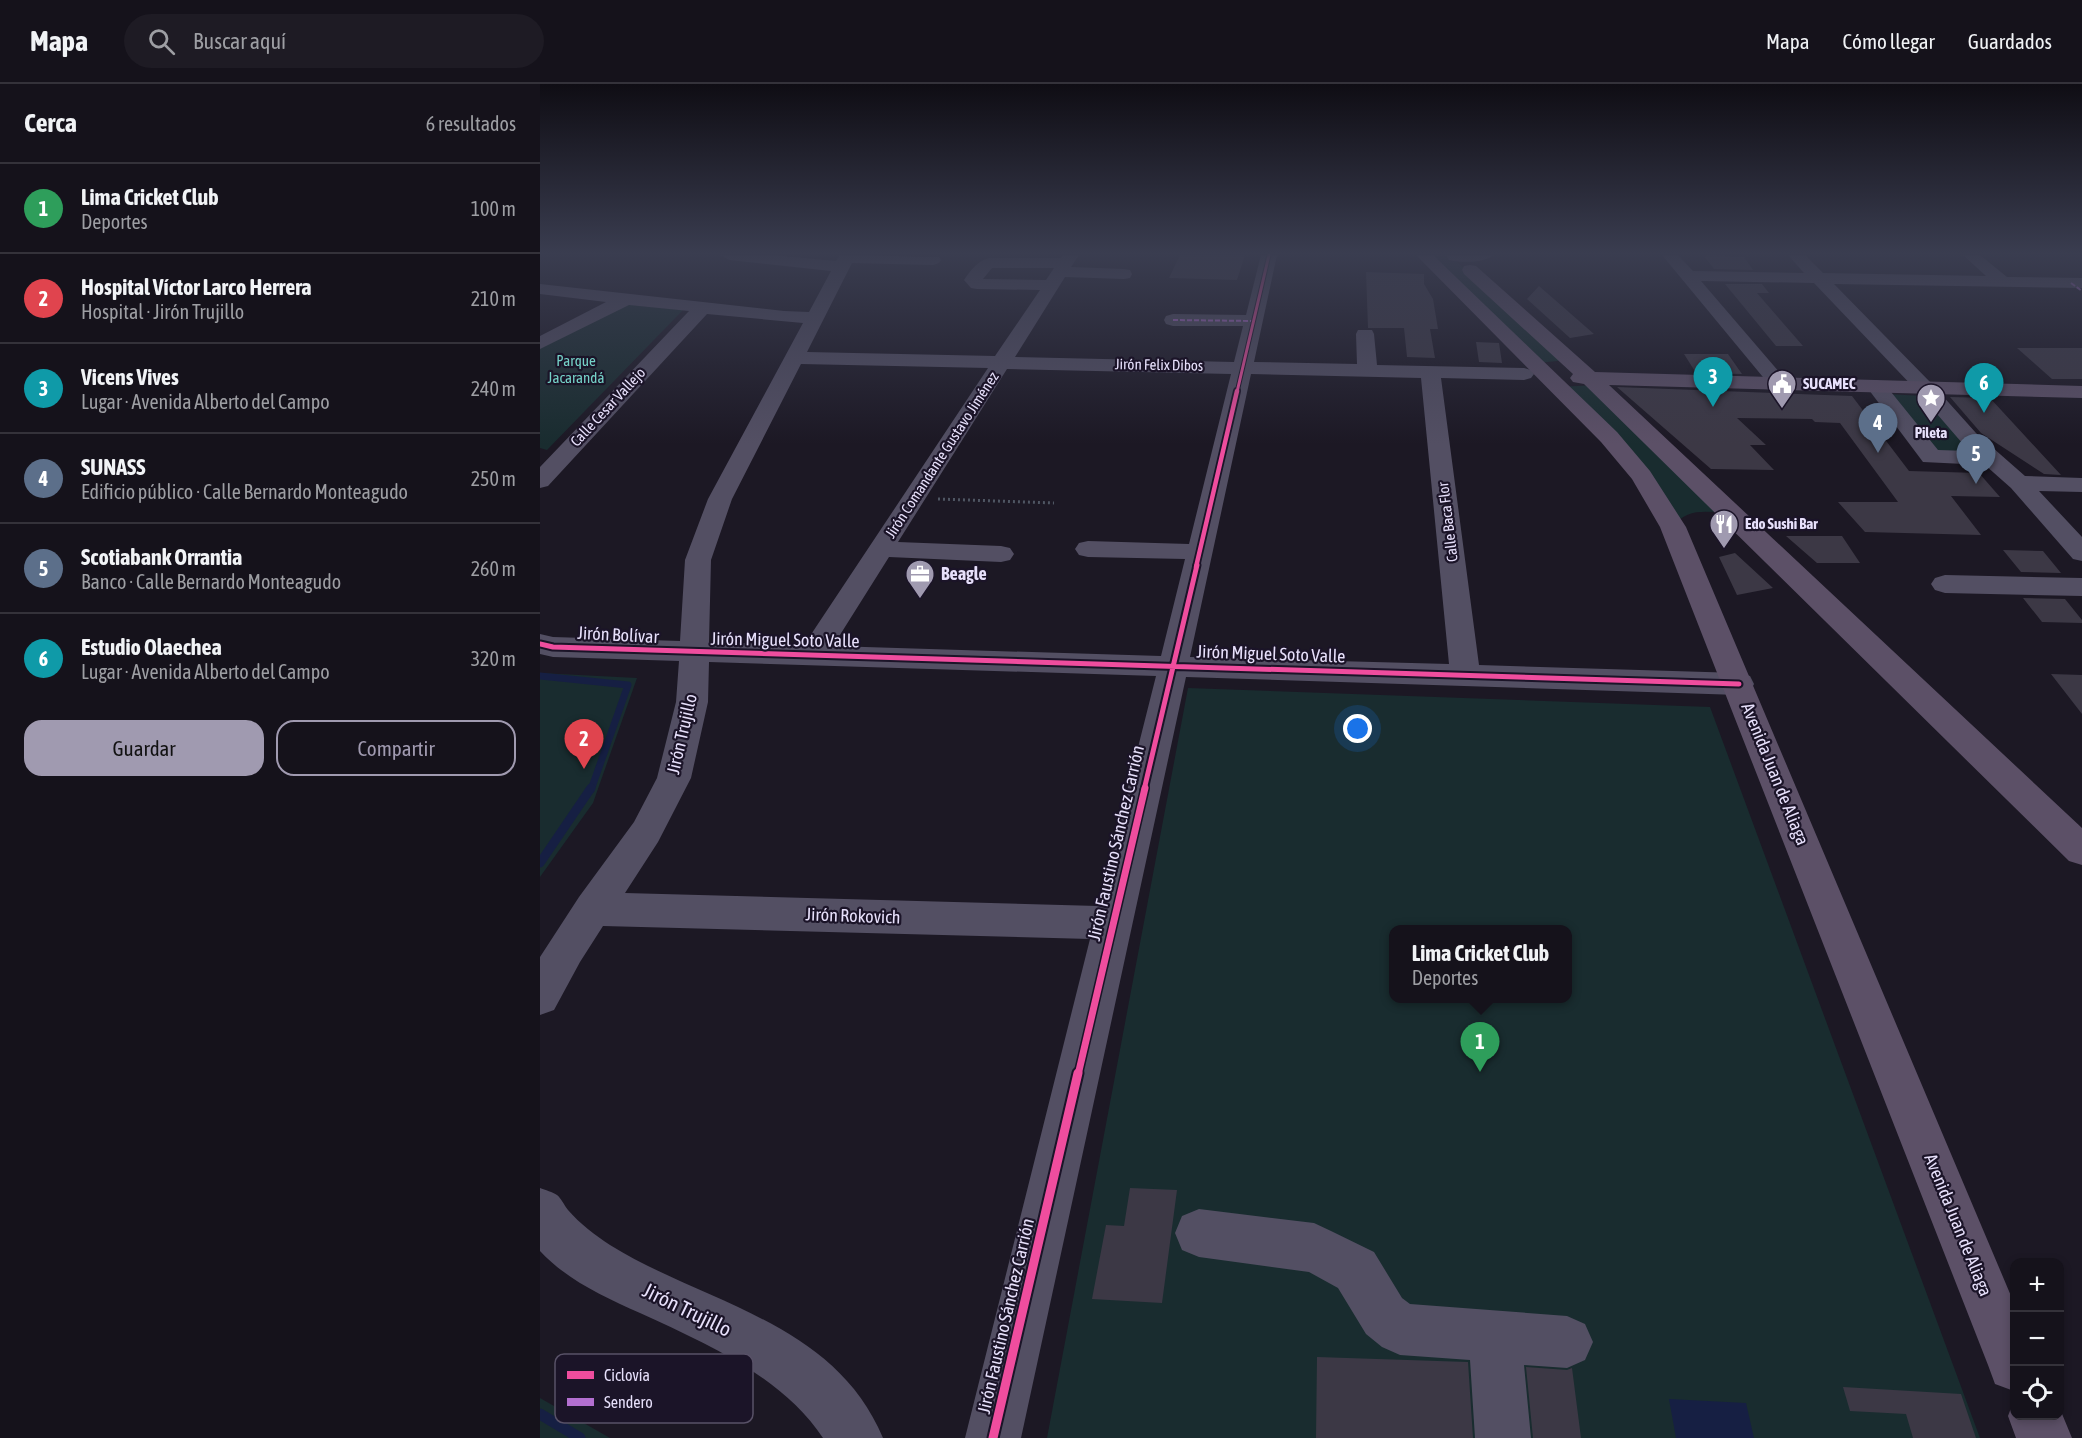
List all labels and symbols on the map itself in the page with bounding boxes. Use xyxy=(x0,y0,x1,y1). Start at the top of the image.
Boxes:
park label: Parque Jacarandá xyxy=(548,352,604,386)
street label: Jirón Felix Dibos xyxy=(1115,355,1203,374)
pin: 3 xyxy=(1694,358,1732,407)
street label: Calle Cesar Vallejo xyxy=(567,364,649,450)
pin: 6 xyxy=(1964,364,2004,413)
street label: Jirón Comandante Gustavo Jiménez xyxy=(881,368,1002,541)
public building icon: SUCAMEC xyxy=(1766,368,1798,410)
place label: SUCAMEC xyxy=(1803,375,1856,392)
place icon: Pileta xyxy=(1915,382,1947,424)
pin: 4 xyxy=(1858,404,1898,453)
place label: Pileta xyxy=(1915,424,1947,441)
pin: 5 xyxy=(1956,434,1996,484)
street label: Calle Baca Flor xyxy=(1434,481,1461,563)
restaurant icon: Edo Sushi Bar xyxy=(1708,508,1740,550)
place label: Edo Sushi Bar xyxy=(1745,515,1818,532)
office icon: Beagle xyxy=(904,558,936,600)
place label: Beagle xyxy=(941,563,987,584)
street label: Jirón Bolívar xyxy=(577,622,660,647)
street label: Jirón Miguel Soto Valle xyxy=(710,628,860,651)
street label: Jirón Miguel Soto Valle xyxy=(1196,640,1346,667)
street label: Jirón Trujillo xyxy=(662,692,701,776)
street label: Avenida Juan de Aliaga xyxy=(1737,700,1814,848)
your location xyxy=(1343,714,1372,743)
pin: 2 xyxy=(564,720,603,769)
street label: Jirón Faustino Sánchez Carrión xyxy=(1083,743,1148,943)
street label: Jirón Rokovich xyxy=(805,903,901,928)
pin: 1 xyxy=(1460,1022,1500,1072)
street label: Avenida Juan de Aliaga xyxy=(1920,1151,1997,1299)
street label: Jirón Faustino Sánchez Carrión xyxy=(973,1216,1038,1416)
street label: Jirón Trujillo xyxy=(639,1277,736,1341)
legend xyxy=(555,1354,753,1423)
text: Ciclovía xyxy=(604,1366,650,1384)
text: Sendero xyxy=(604,1393,653,1411)

